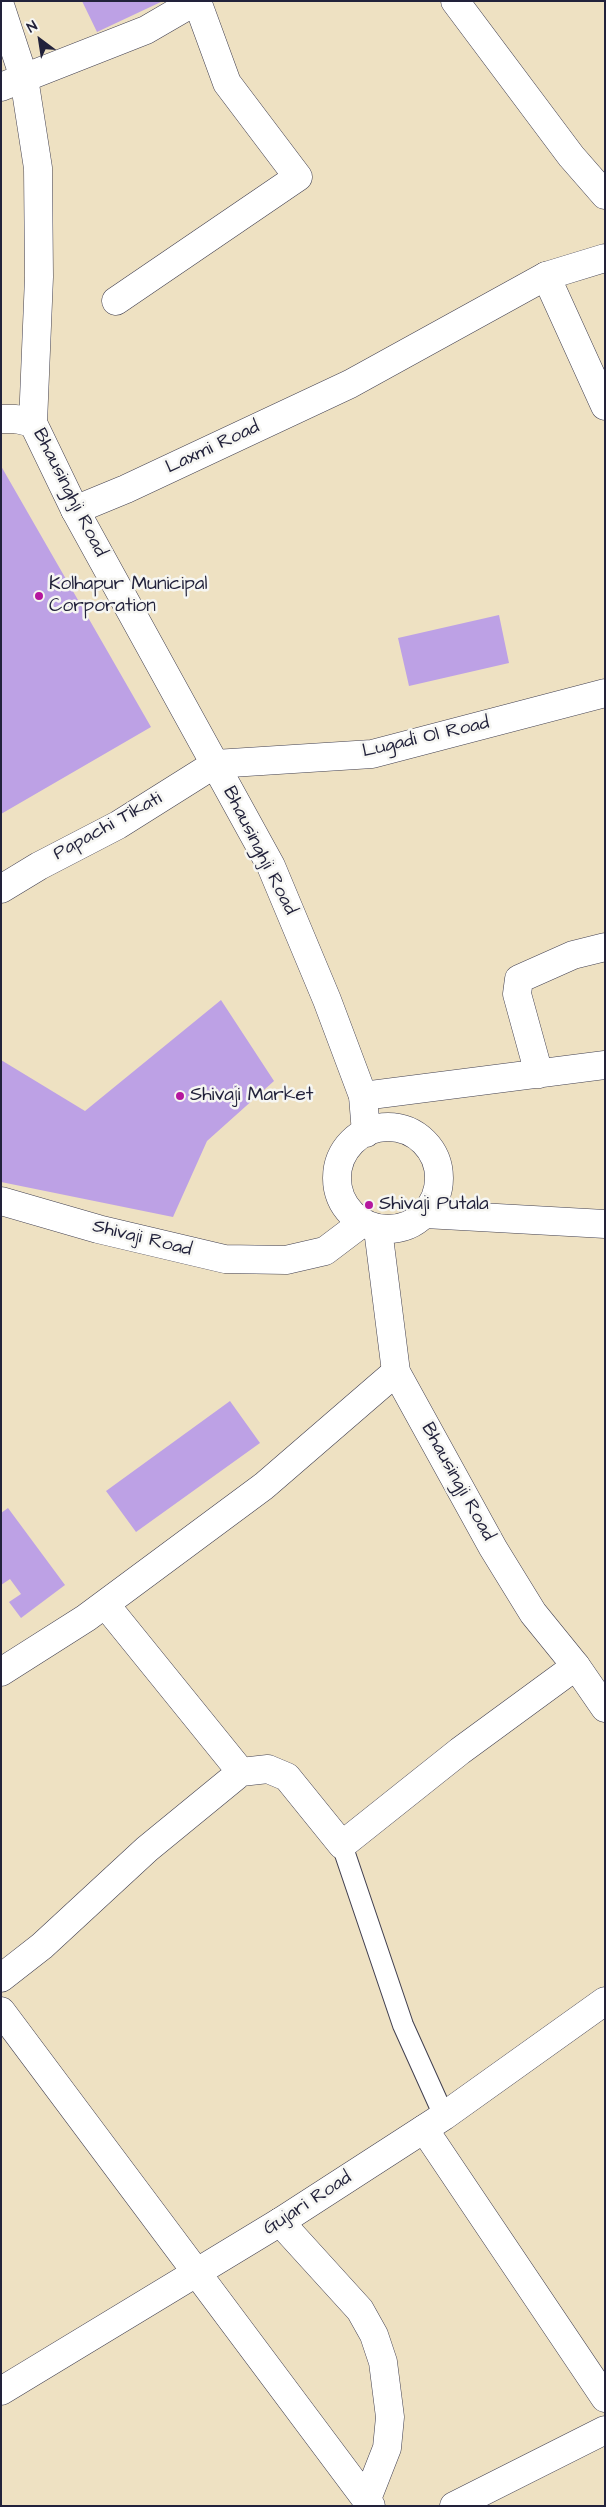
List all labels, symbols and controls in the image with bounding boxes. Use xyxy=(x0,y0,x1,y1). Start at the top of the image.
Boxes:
north arrow xyxy=(15,15,65,65)
text: N xyxy=(23,16,41,38)
street label: Laxmi Road xyxy=(163,416,263,480)
street label: Bhausinghji Road xyxy=(27,425,111,561)
place label: Kolhapur Municipal Corporation xyxy=(49,574,207,618)
marker: Kolhapur Municipal Corporation xyxy=(33,590,45,602)
street label: Lugadi Ol Road xyxy=(360,712,492,764)
street label: Bhausinghji Road xyxy=(217,783,301,919)
street label: Papachi Tikati xyxy=(50,788,166,866)
place label: Shivaji Market xyxy=(190,1085,313,1107)
marker: Shivaji Market xyxy=(174,1090,186,1102)
place label: Shivaji Putala xyxy=(379,1194,489,1216)
marker: Shivaji Putala xyxy=(363,1199,375,1211)
street label: Shivaji Road xyxy=(90,1216,194,1262)
street label: Bhausingji Road xyxy=(415,1419,499,1545)
street label: Gujari Road xyxy=(260,2167,356,2241)

